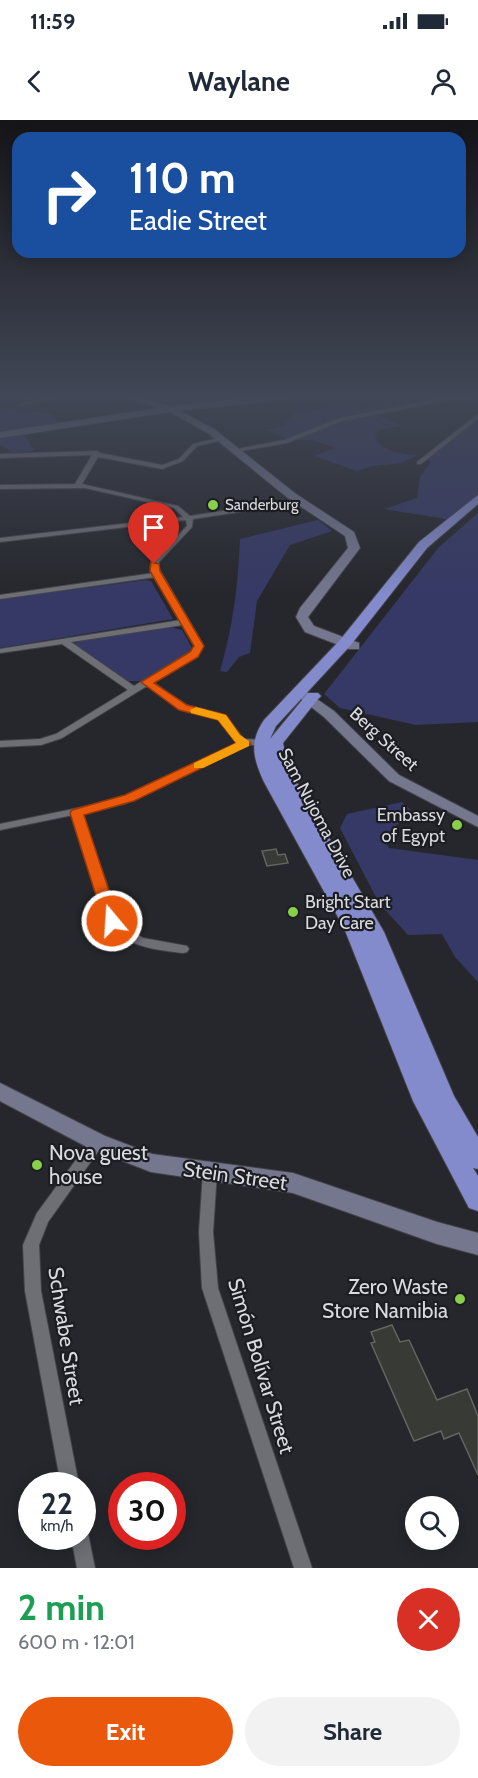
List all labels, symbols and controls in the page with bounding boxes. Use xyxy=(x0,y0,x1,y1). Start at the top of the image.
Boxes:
text: 11:59 xyxy=(30,8,75,35)
icon: back xyxy=(18,65,51,98)
text: Waylane xyxy=(188,65,290,98)
icon: person xyxy=(427,65,460,98)
text: 110 m xyxy=(129,152,236,204)
icon: right xyxy=(30,156,108,234)
text: Eadie Street xyxy=(129,204,267,237)
place label: Sanderburg xyxy=(225,496,299,514)
marker: Sanderburg xyxy=(206,498,220,512)
pin xyxy=(128,502,179,564)
icon: arrive xyxy=(137,511,170,544)
street label: Berg Street xyxy=(345,702,423,776)
street label: Sam Nujoma Drive xyxy=(274,744,360,882)
place label: Embassy of Egypt xyxy=(377,804,445,847)
marker: Embassy of Egypt xyxy=(450,818,464,832)
position arrow xyxy=(80,889,144,953)
place label: Bright Start Day Care xyxy=(305,891,391,934)
marker: Bright Start Day Care xyxy=(286,905,300,919)
place label: Nova guest house xyxy=(49,1140,148,1189)
street label: Stein Street xyxy=(182,1156,289,1195)
marker: Nova guest house xyxy=(30,1158,44,1172)
street label: Schwabe Street xyxy=(43,1265,90,1407)
place label: Zero Waste Store Namibia xyxy=(322,1274,448,1323)
street label: Simón Bolívar Street xyxy=(223,1275,300,1457)
marker: Zero Waste Store Namibia xyxy=(453,1292,467,1306)
speed limit sign: 30 xyxy=(108,1472,186,1550)
text: 22 xyxy=(41,1485,73,1522)
map controls xyxy=(405,1496,459,1550)
button: search xyxy=(405,1496,459,1550)
text: km/h xyxy=(41,1517,73,1535)
text: 2 min xyxy=(18,1585,105,1629)
button: close xyxy=(397,1588,460,1651)
text: 600 m · 12:01 xyxy=(18,1630,135,1654)
button: Exit xyxy=(18,1697,233,1766)
button: Share xyxy=(245,1697,460,1766)

